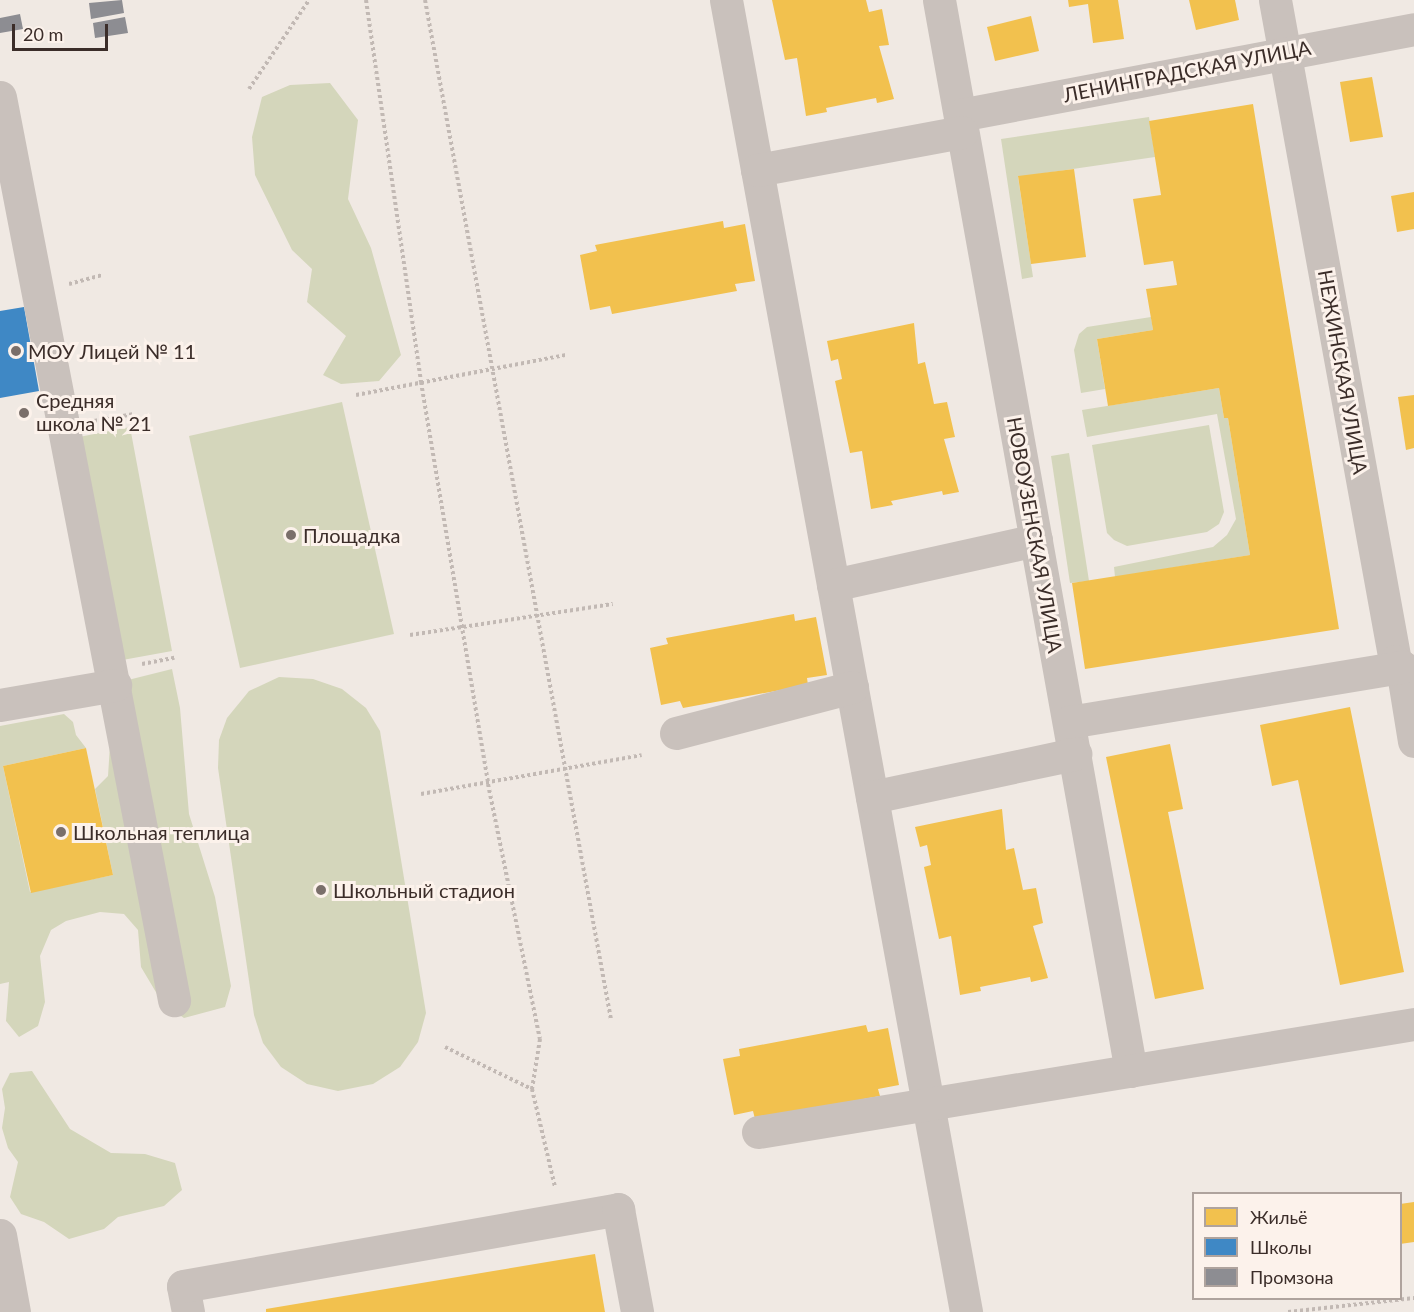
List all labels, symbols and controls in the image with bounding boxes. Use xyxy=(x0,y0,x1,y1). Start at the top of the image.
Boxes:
scale bar xyxy=(15,12,111,50)
text: 20 m xyxy=(23,23,63,45)
street label: ЛЕНИНГРАДСКАЯ УЛИЦА xyxy=(1061,35,1313,107)
street label: НЕЖИНСКАЯ УЛИЦА xyxy=(1313,268,1373,476)
place label: МОУ Лицей № 11 xyxy=(28,339,196,363)
marker: МОУ Лицей № 11 xyxy=(9,344,23,358)
place label: Средняя школа № 21 xyxy=(36,389,152,436)
marker: Средняя школа № 21 xyxy=(17,406,31,420)
street label: НОВОУЗЕНСКАЯ УЛИЦА xyxy=(1002,415,1068,655)
place label: Площадка xyxy=(303,523,400,547)
marker: Площадка xyxy=(284,528,298,542)
place label: Школьная теплица xyxy=(73,820,250,844)
marker: Школьная теплица xyxy=(54,825,68,839)
place label: Школьный стадион xyxy=(333,878,515,902)
marker: Школьный стадион xyxy=(314,883,328,897)
legend xyxy=(1192,1192,1402,1300)
text: Жильё xyxy=(1250,1206,1308,1228)
text: Школы xyxy=(1250,1236,1312,1258)
text: Промзона xyxy=(1250,1266,1333,1288)

